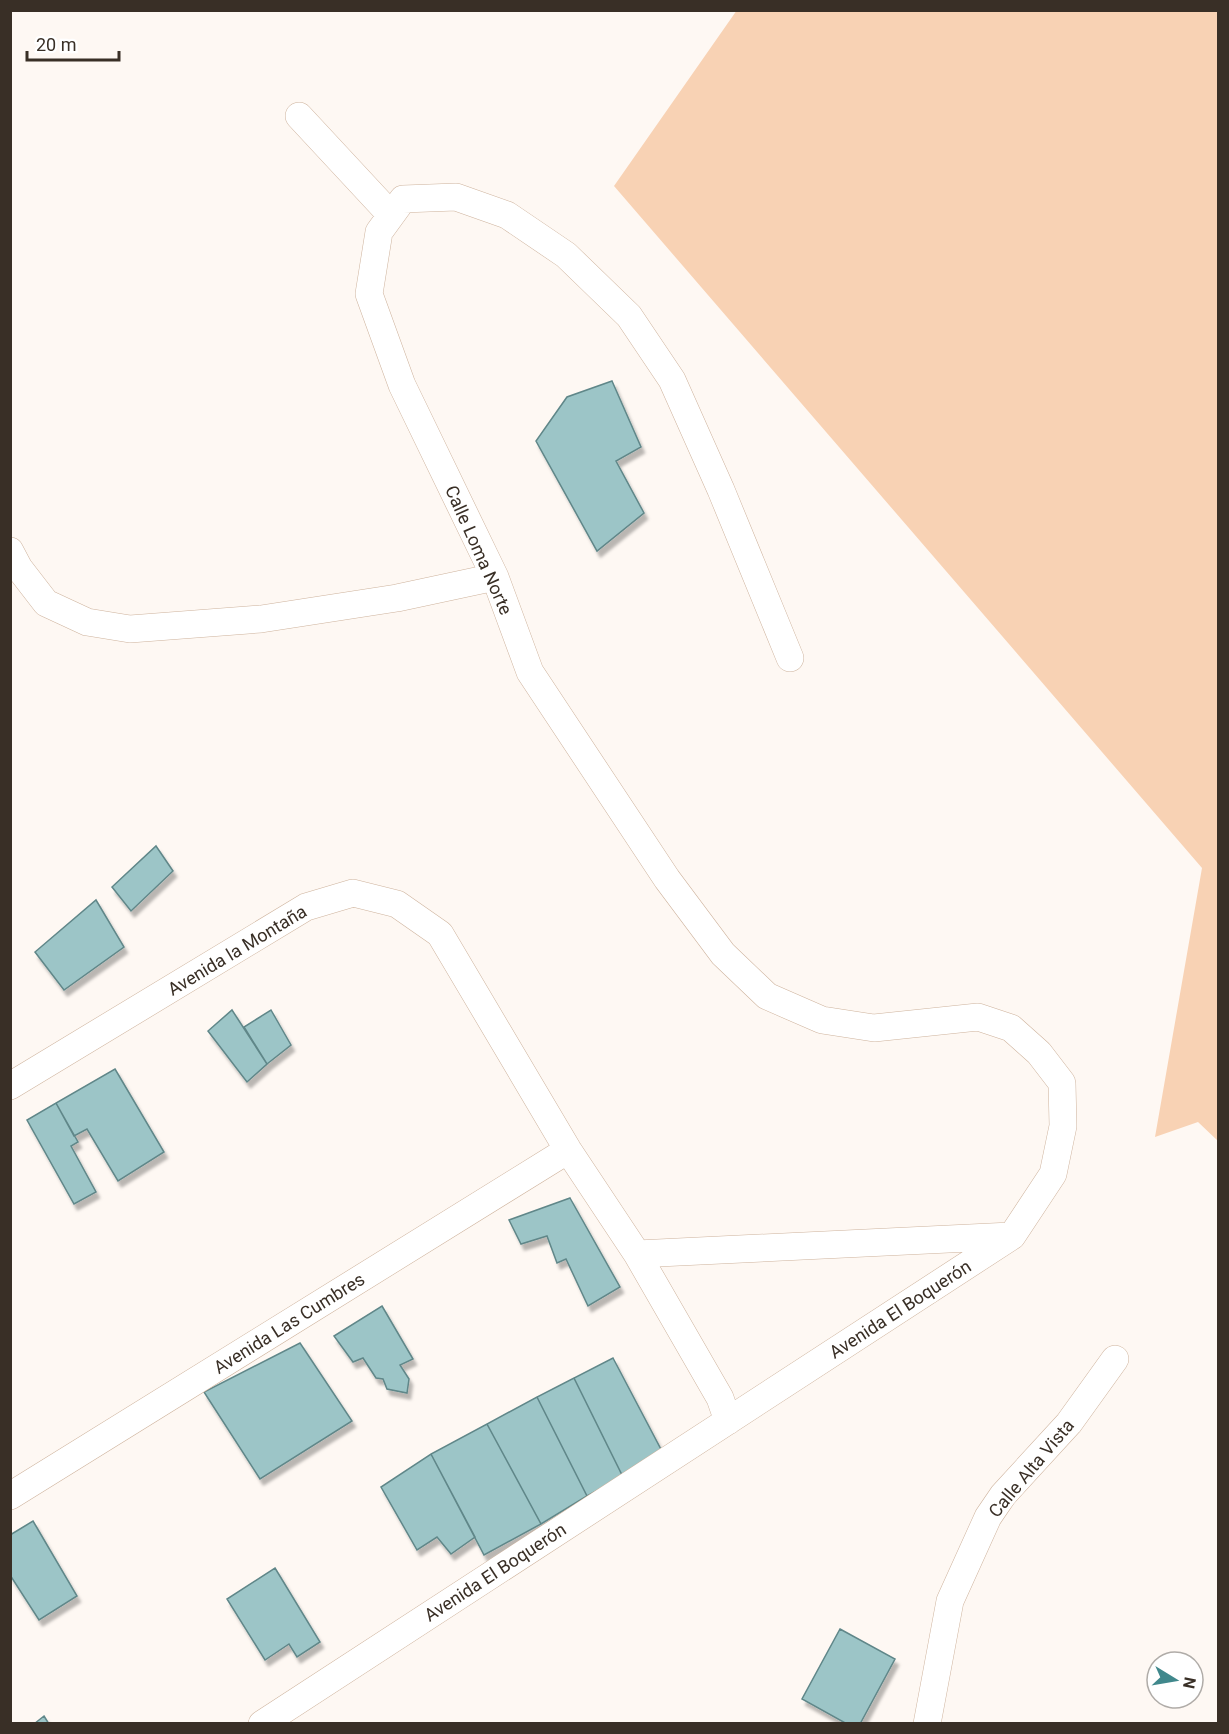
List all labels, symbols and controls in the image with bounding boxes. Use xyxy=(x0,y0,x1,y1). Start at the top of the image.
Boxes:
scale bar xyxy=(27,24,118,62)
text: 20 m xyxy=(36,34,76,55)
street label: Calle Loma Norte xyxy=(441,482,517,618)
street label: Avenida la Montaña xyxy=(164,900,310,1000)
street label: Avenida El Boquerón xyxy=(825,1255,975,1363)
street label: Avenida Las Cumbres xyxy=(210,1268,368,1378)
street label: Calle Alta Vista xyxy=(984,1415,1078,1521)
street label: Avenida El Boquerón xyxy=(420,1518,570,1626)
north arrow xyxy=(1145,1650,1205,1710)
text: N xyxy=(1179,1675,1200,1690)

